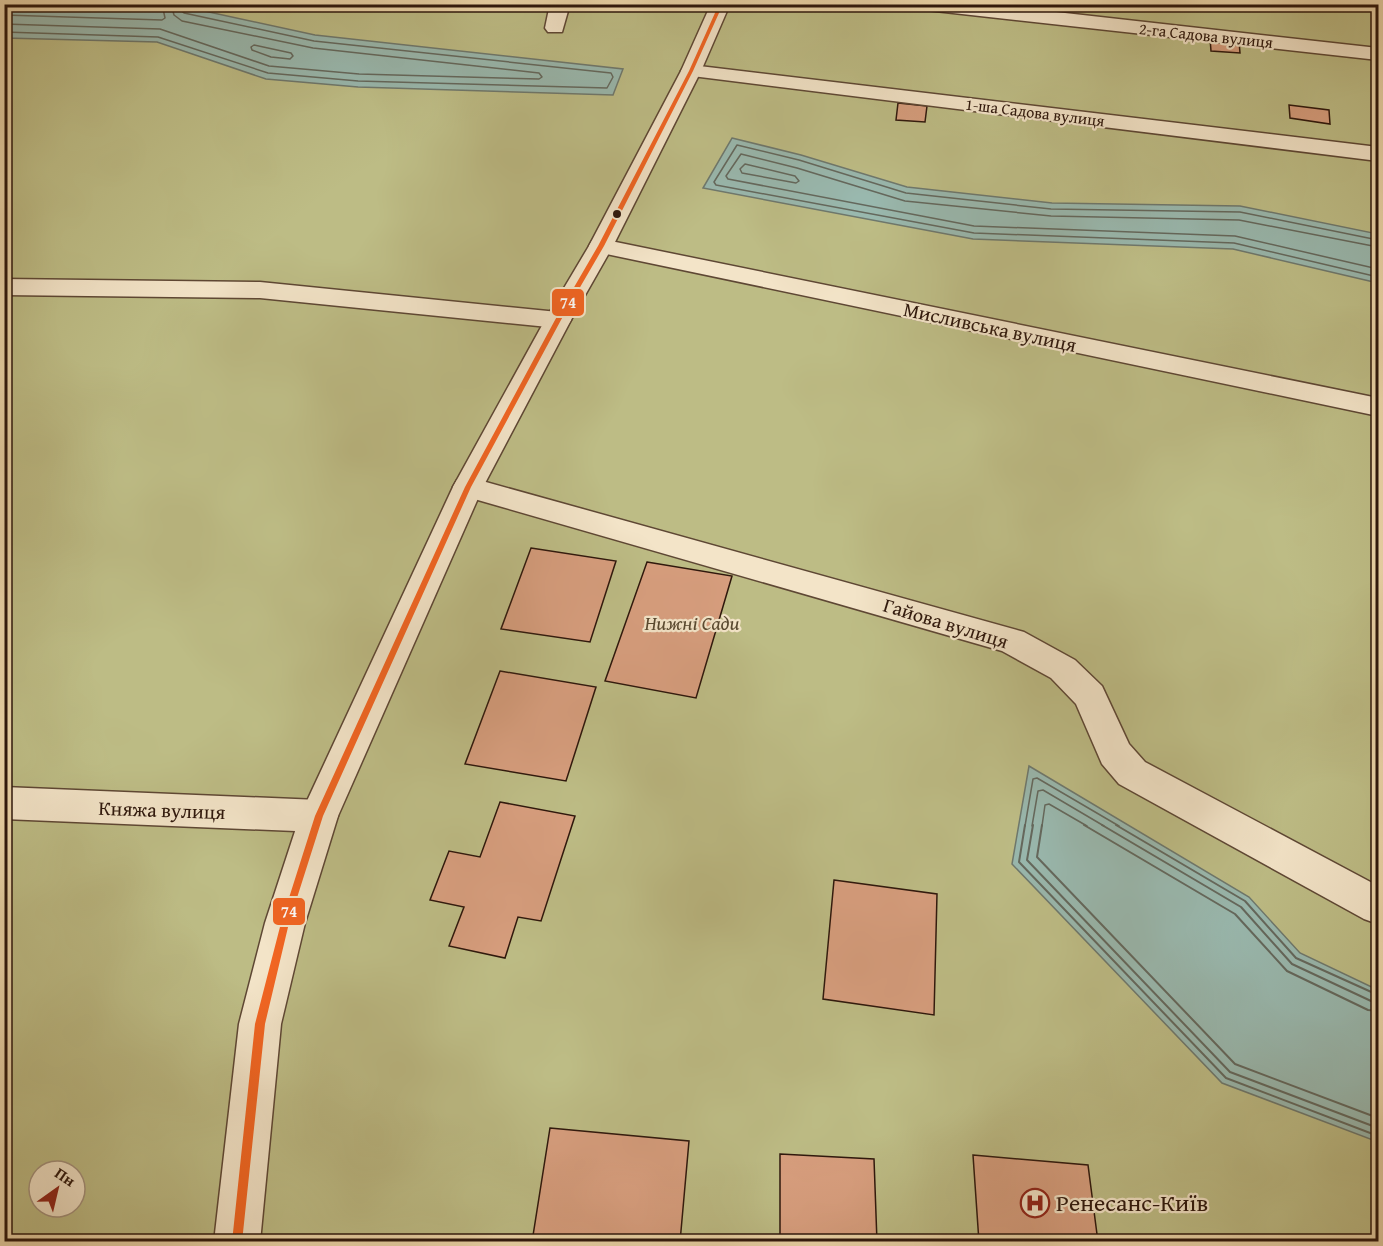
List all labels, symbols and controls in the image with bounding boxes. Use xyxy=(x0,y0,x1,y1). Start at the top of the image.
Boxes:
street label: 2-га Садова вулиця xyxy=(1138,16,1274,54)
street label: 1-ша Садова вулиця xyxy=(964,92,1106,132)
unlabelled marker xyxy=(611,208,623,220)
line badge: 74 xyxy=(551,288,585,317)
text: 74 xyxy=(560,290,576,314)
street label: Мисливська вулиця xyxy=(901,294,1079,359)
street label: Гайова вулиця xyxy=(880,590,1012,655)
park label: Нижні Сади xyxy=(644,608,740,637)
street label: Княжа вулиця xyxy=(98,793,226,826)
line badge: 74 xyxy=(272,897,306,926)
text: 74 xyxy=(281,899,297,923)
north arrow xyxy=(27,1159,87,1219)
text: Пн xyxy=(50,1161,81,1192)
place label: Ренесанс-Київ xyxy=(1056,1185,1208,1220)
hospital icon: Ренесанс-Київ xyxy=(1019,1187,1051,1219)

